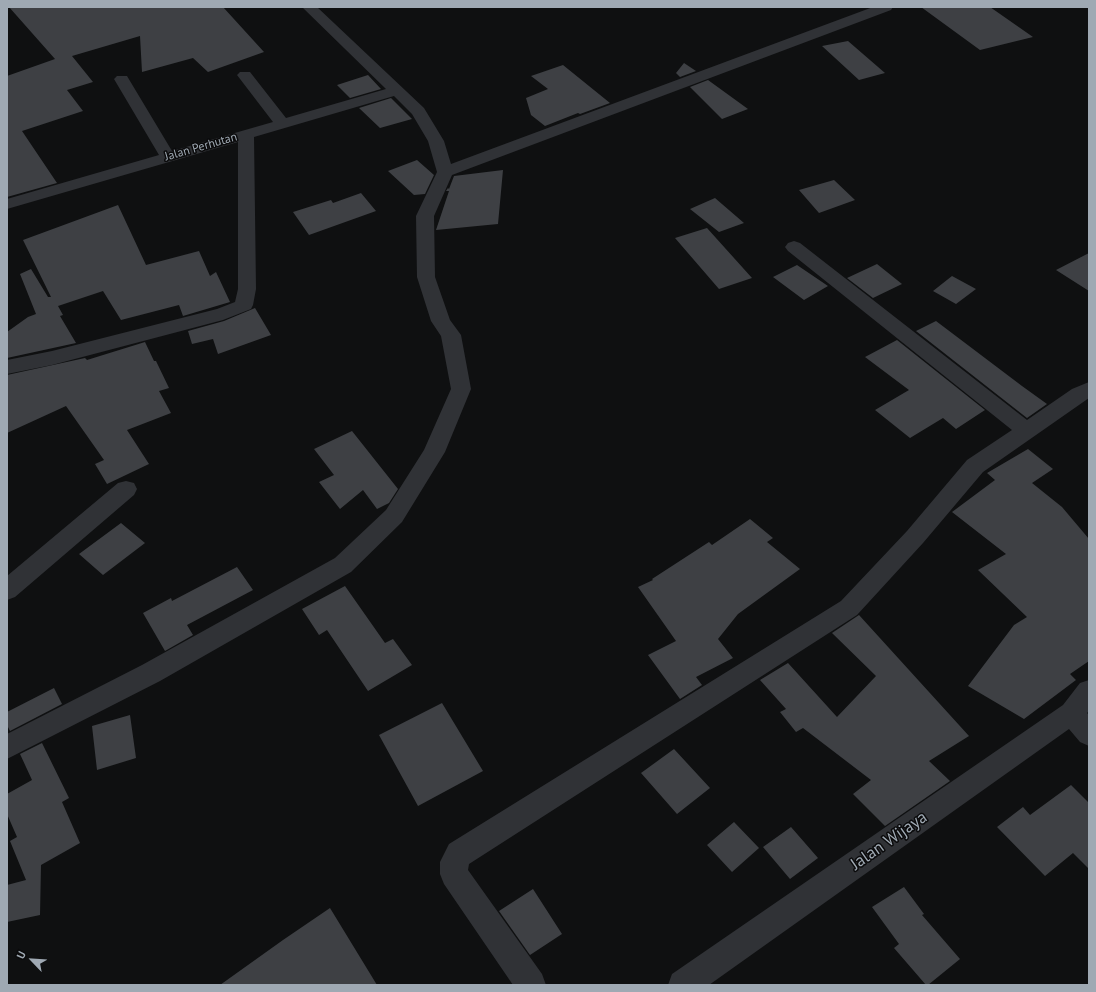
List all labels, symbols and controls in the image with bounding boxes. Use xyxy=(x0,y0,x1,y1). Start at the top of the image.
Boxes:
street label: Jalan Perhutan xyxy=(163,130,239,164)
street label: Jalan Wijaya xyxy=(847,807,931,875)
north arrow xyxy=(12,940,52,980)
text: U xyxy=(13,949,29,961)

